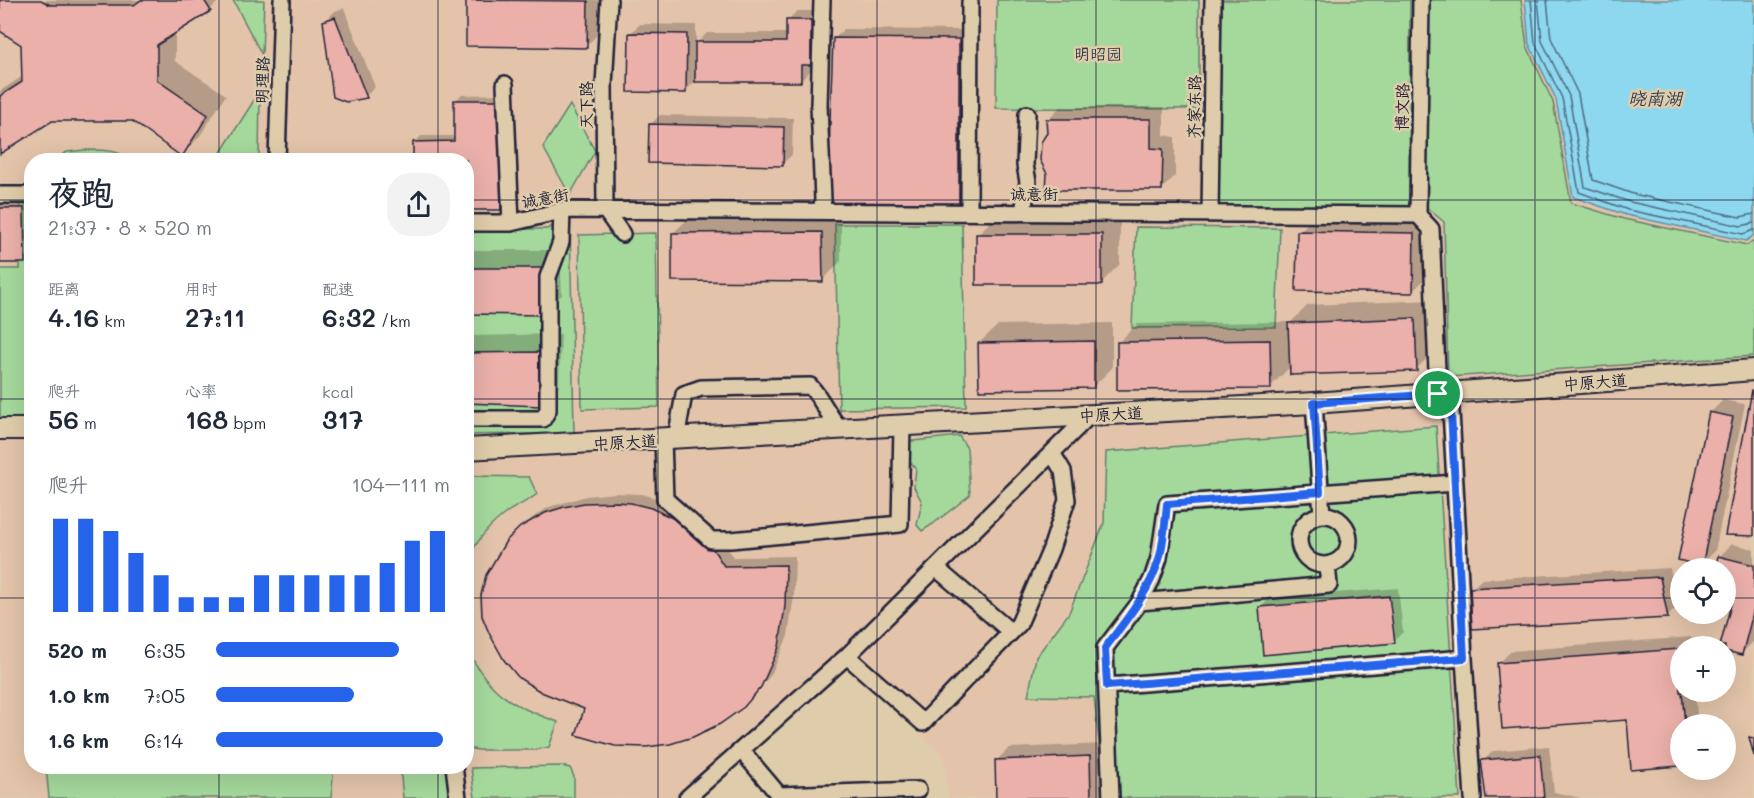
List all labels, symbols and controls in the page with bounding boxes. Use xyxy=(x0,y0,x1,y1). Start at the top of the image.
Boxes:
park label: 明昭园 xyxy=(1074,43,1122,64)
street label: 明理路 xyxy=(250,56,273,104)
street label: 齐家东路 xyxy=(1182,75,1205,139)
street label: 天下路 xyxy=(575,81,596,129)
street label: 博文路 xyxy=(1391,83,1412,131)
water label: 晓南湖 xyxy=(1628,86,1684,110)
text: 夜跑 xyxy=(48,170,114,213)
button: share xyxy=(387,173,450,236)
street label: 诚意街 xyxy=(519,183,570,212)
street label: 诚意街 xyxy=(1010,183,1058,204)
text: 21:37 · 8 × 520 m xyxy=(48,214,212,240)
text: 距离 xyxy=(48,278,80,299)
text: 用时 xyxy=(185,278,217,299)
text: 配速 xyxy=(322,278,354,299)
text: 4.16 xyxy=(48,300,99,334)
text: 27:11 xyxy=(185,300,245,334)
text: 6:32 xyxy=(322,300,376,334)
text: km xyxy=(99,310,126,331)
text: /km xyxy=(376,310,411,331)
pin xyxy=(1412,368,1463,419)
street label: 中原大道 xyxy=(1562,369,1628,394)
icon: arrive xyxy=(1421,377,1454,410)
text: 爬升 xyxy=(48,380,80,401)
text: 心率 xyxy=(185,380,217,401)
text: kcal xyxy=(322,381,354,402)
street label: 中原大道 xyxy=(1078,401,1143,426)
text: 56 xyxy=(48,402,79,436)
text: 168 xyxy=(185,402,228,436)
text: 317 xyxy=(322,402,364,436)
text: m xyxy=(79,412,97,433)
text: bpm xyxy=(228,412,266,433)
street label: 中原大道 xyxy=(592,429,657,454)
text: 爬升 xyxy=(48,471,88,497)
text: 104–111 m xyxy=(351,471,450,497)
map controls xyxy=(1670,558,1736,780)
button: locate xyxy=(1670,558,1736,624)
button: + xyxy=(1670,636,1736,702)
text: 520 m xyxy=(48,637,107,663)
text: 6:35 xyxy=(144,637,186,663)
text: 1.0 km xyxy=(48,682,110,708)
text: 7:05 xyxy=(144,682,185,708)
button: − xyxy=(1670,714,1736,780)
text: 1.6 km xyxy=(48,727,109,753)
text: 6:14 xyxy=(144,727,183,753)

